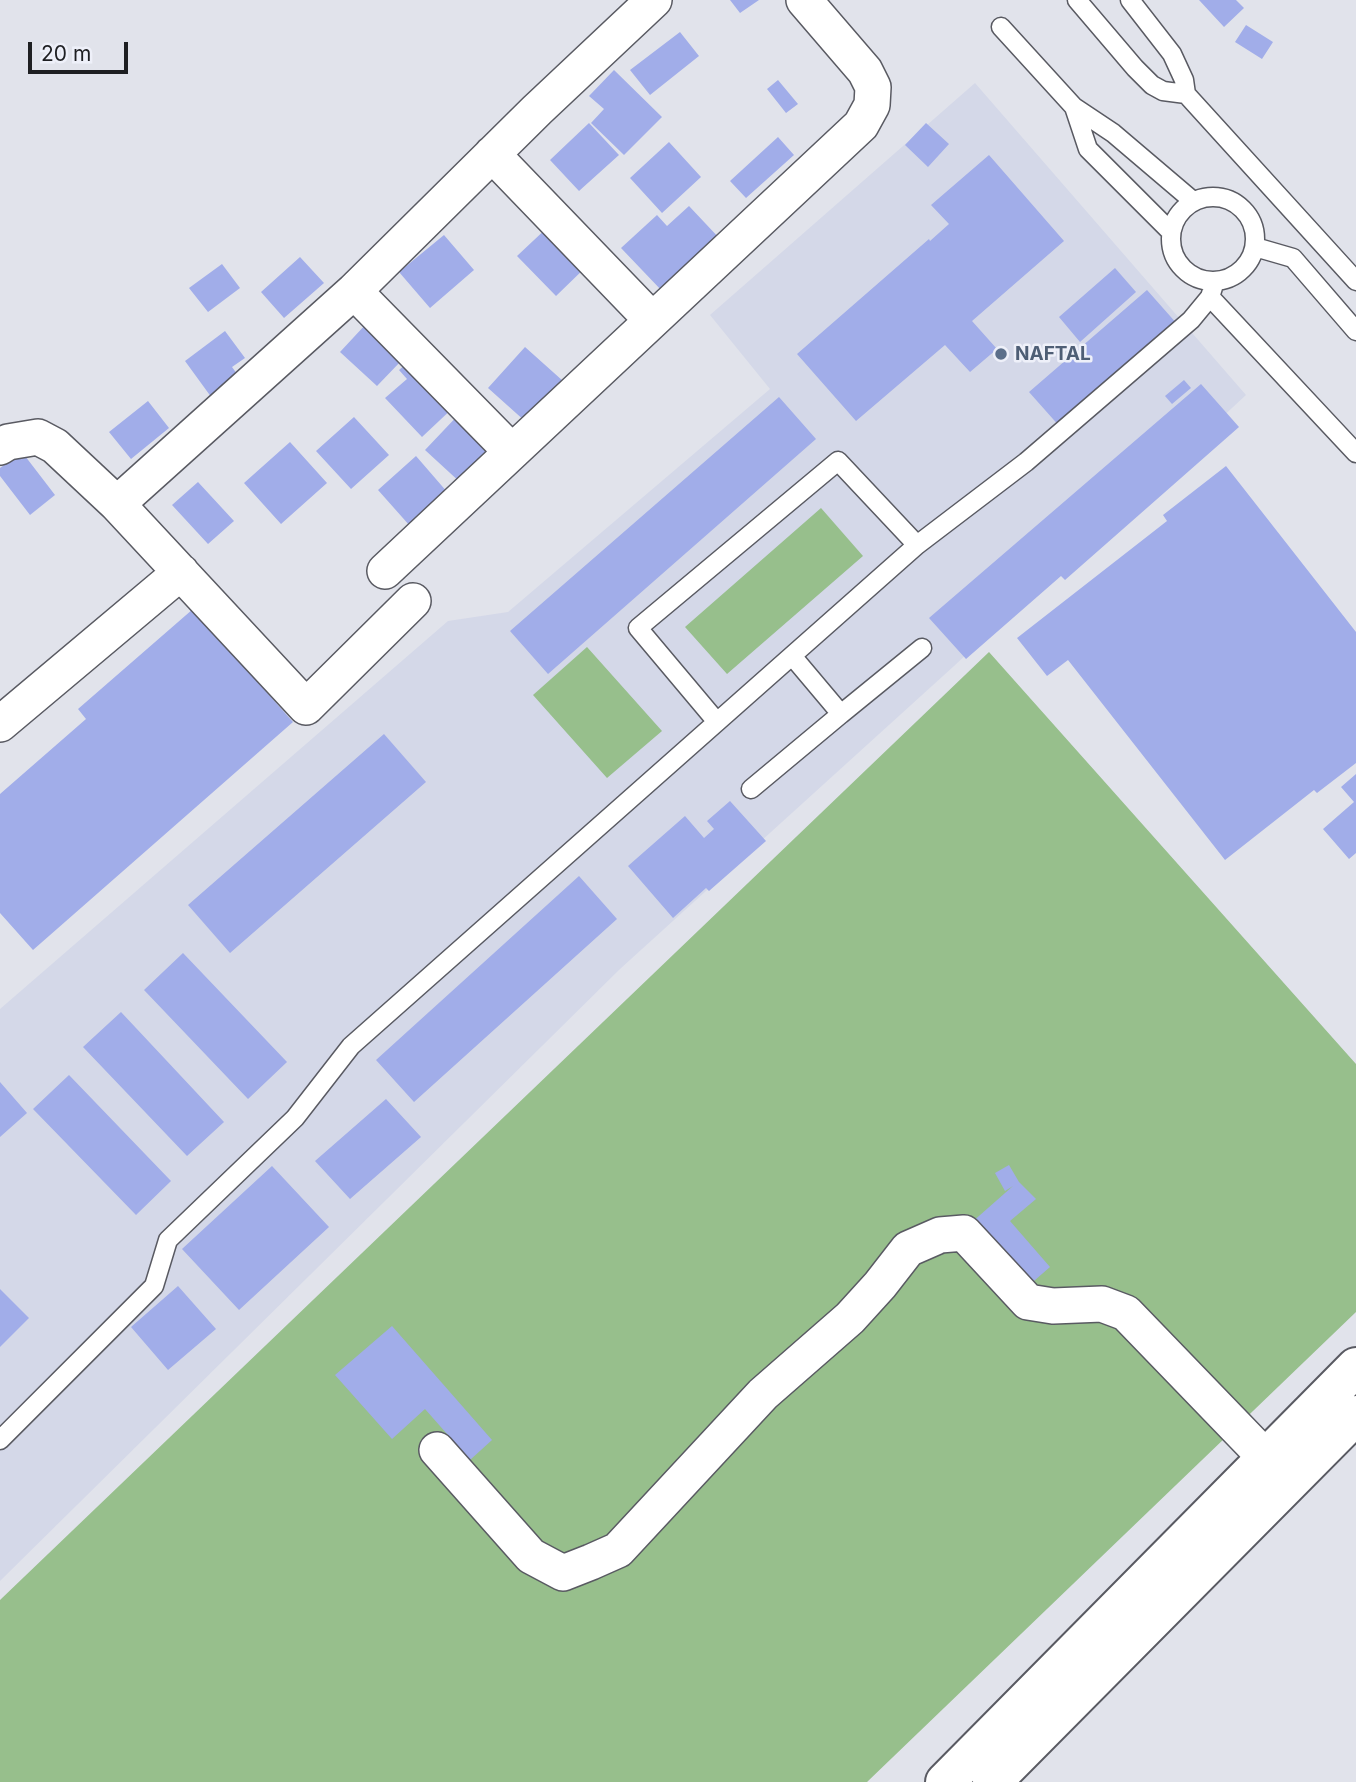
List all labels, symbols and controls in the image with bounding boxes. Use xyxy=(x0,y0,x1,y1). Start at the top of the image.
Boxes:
scale bar xyxy=(32,28,131,72)
text: 20 m xyxy=(41,41,91,66)
place label: NAFTAL xyxy=(1015,343,1091,365)
marker: NAFTAL xyxy=(993,346,1009,362)

